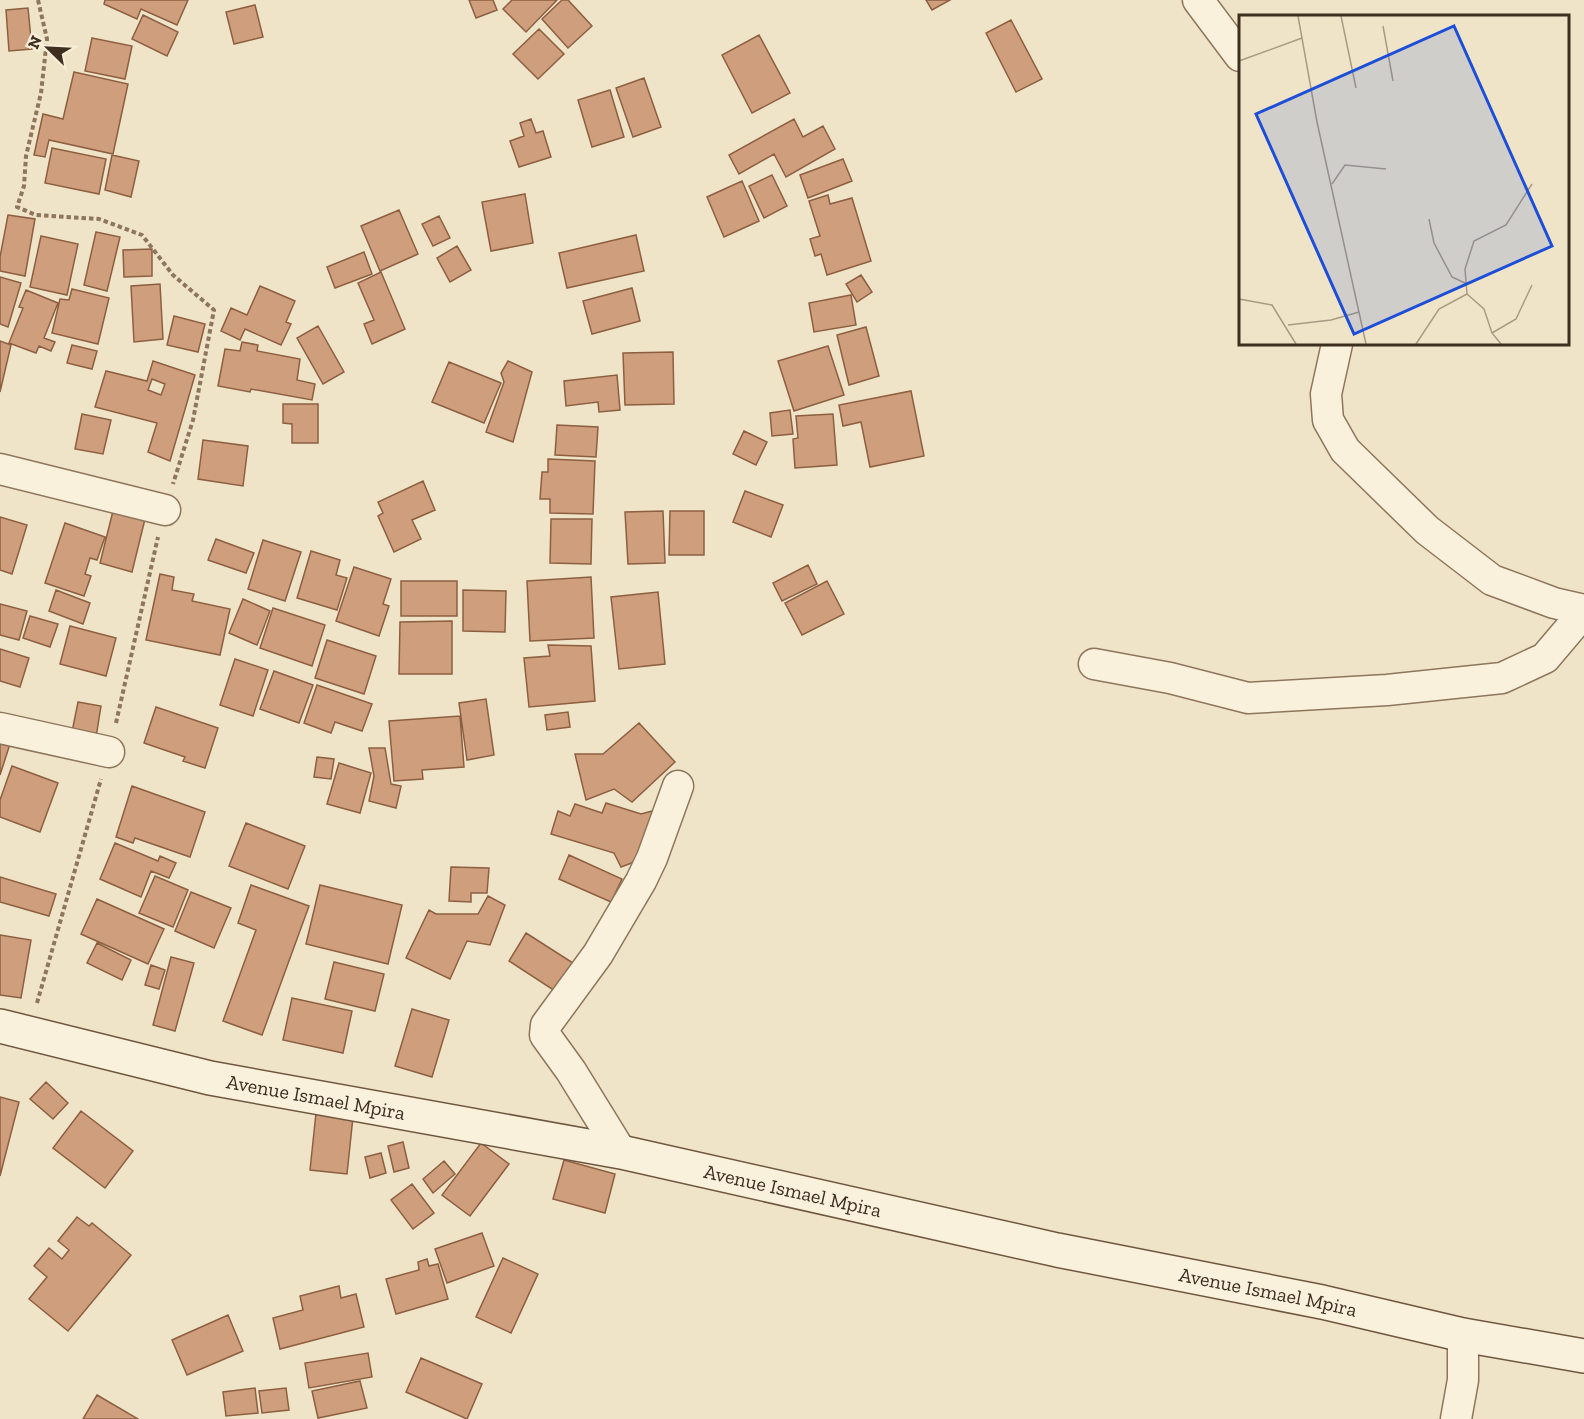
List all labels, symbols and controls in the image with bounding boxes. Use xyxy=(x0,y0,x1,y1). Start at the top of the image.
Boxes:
inset map xyxy=(1239,15,1569,345)
north arrow xyxy=(18,18,78,78)
text: N xyxy=(24,33,46,52)
street label: Avenue Ismael Mpira xyxy=(225,1069,408,1125)
street label: Avenue Ismael Mpira xyxy=(702,1159,884,1222)
street label: Avenue Ismael Mpira xyxy=(1177,1262,1360,1322)

